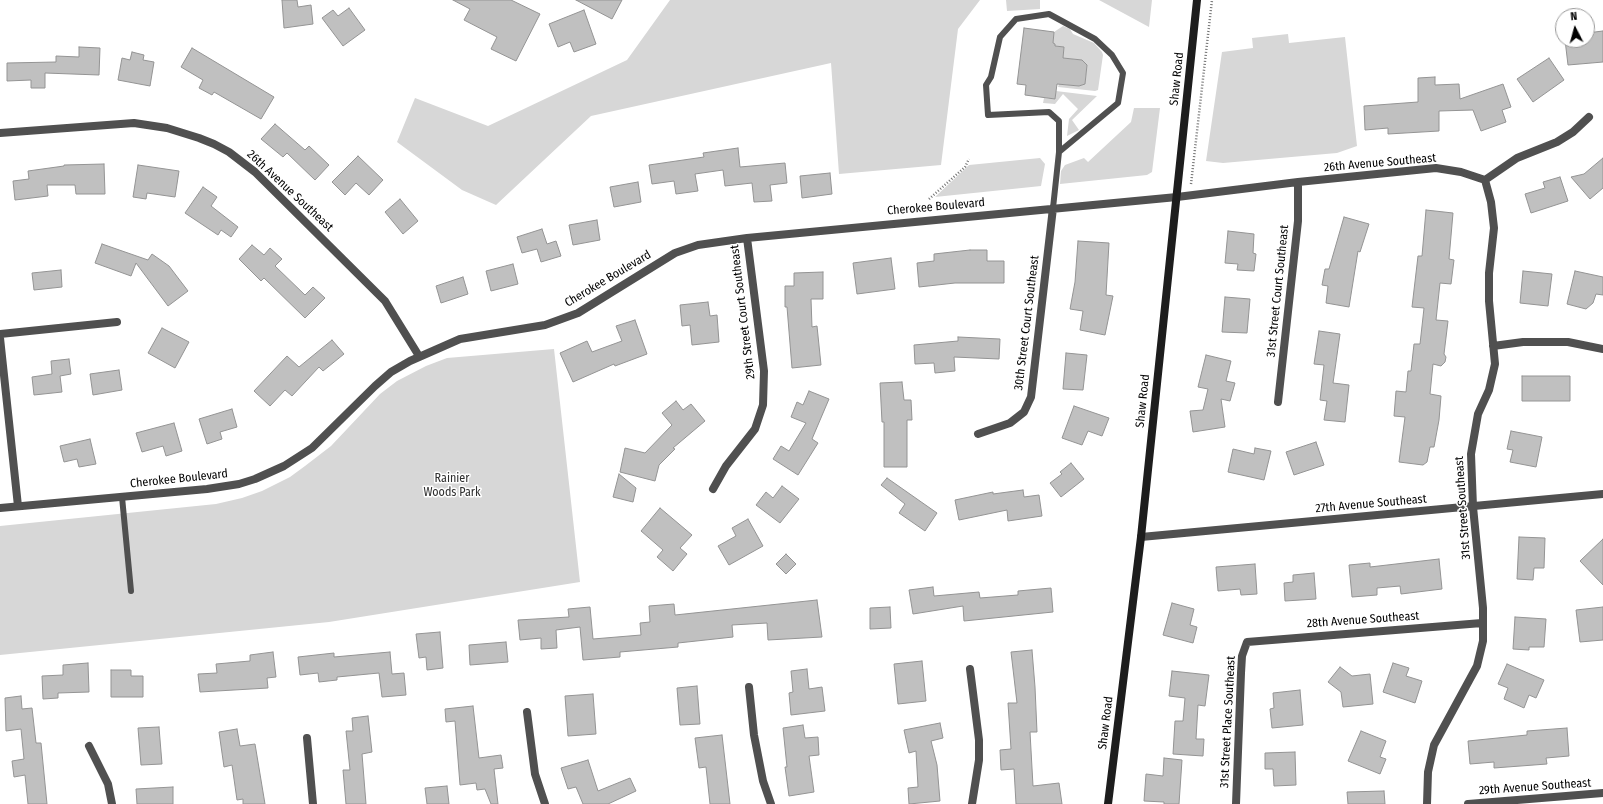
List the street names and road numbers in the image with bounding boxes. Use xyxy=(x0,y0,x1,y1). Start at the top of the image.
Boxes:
street label: Shaw Road xyxy=(1167,52,1187,106)
street label: 26th Avenue Southeast xyxy=(244,147,336,235)
street label: 26th Avenue Southeast xyxy=(1323,151,1437,175)
street label: Cherokee Boulevard xyxy=(887,196,985,218)
street label: 31st Street Court Southeast xyxy=(1264,224,1292,358)
street label: 29th Street Court Southeast xyxy=(728,244,758,380)
street label: Cherokee Boulevard xyxy=(562,248,654,310)
street label: 30th Street Court Southeast xyxy=(1012,255,1042,391)
street label: Shaw Road xyxy=(1133,374,1153,428)
street label: 31st Street Southeast xyxy=(1452,456,1474,560)
street label: Cherokee Boulevard xyxy=(130,467,228,491)
street label: 27th Avenue Southeast xyxy=(1315,492,1427,516)
street label: 28th Avenue Southeast xyxy=(1306,609,1420,631)
street label: 31st Street Place Southeast xyxy=(1217,656,1239,788)
street label: Shaw Road xyxy=(1096,695,1116,751)
street label: 29th Avenue Southeast xyxy=(1478,776,1592,798)

